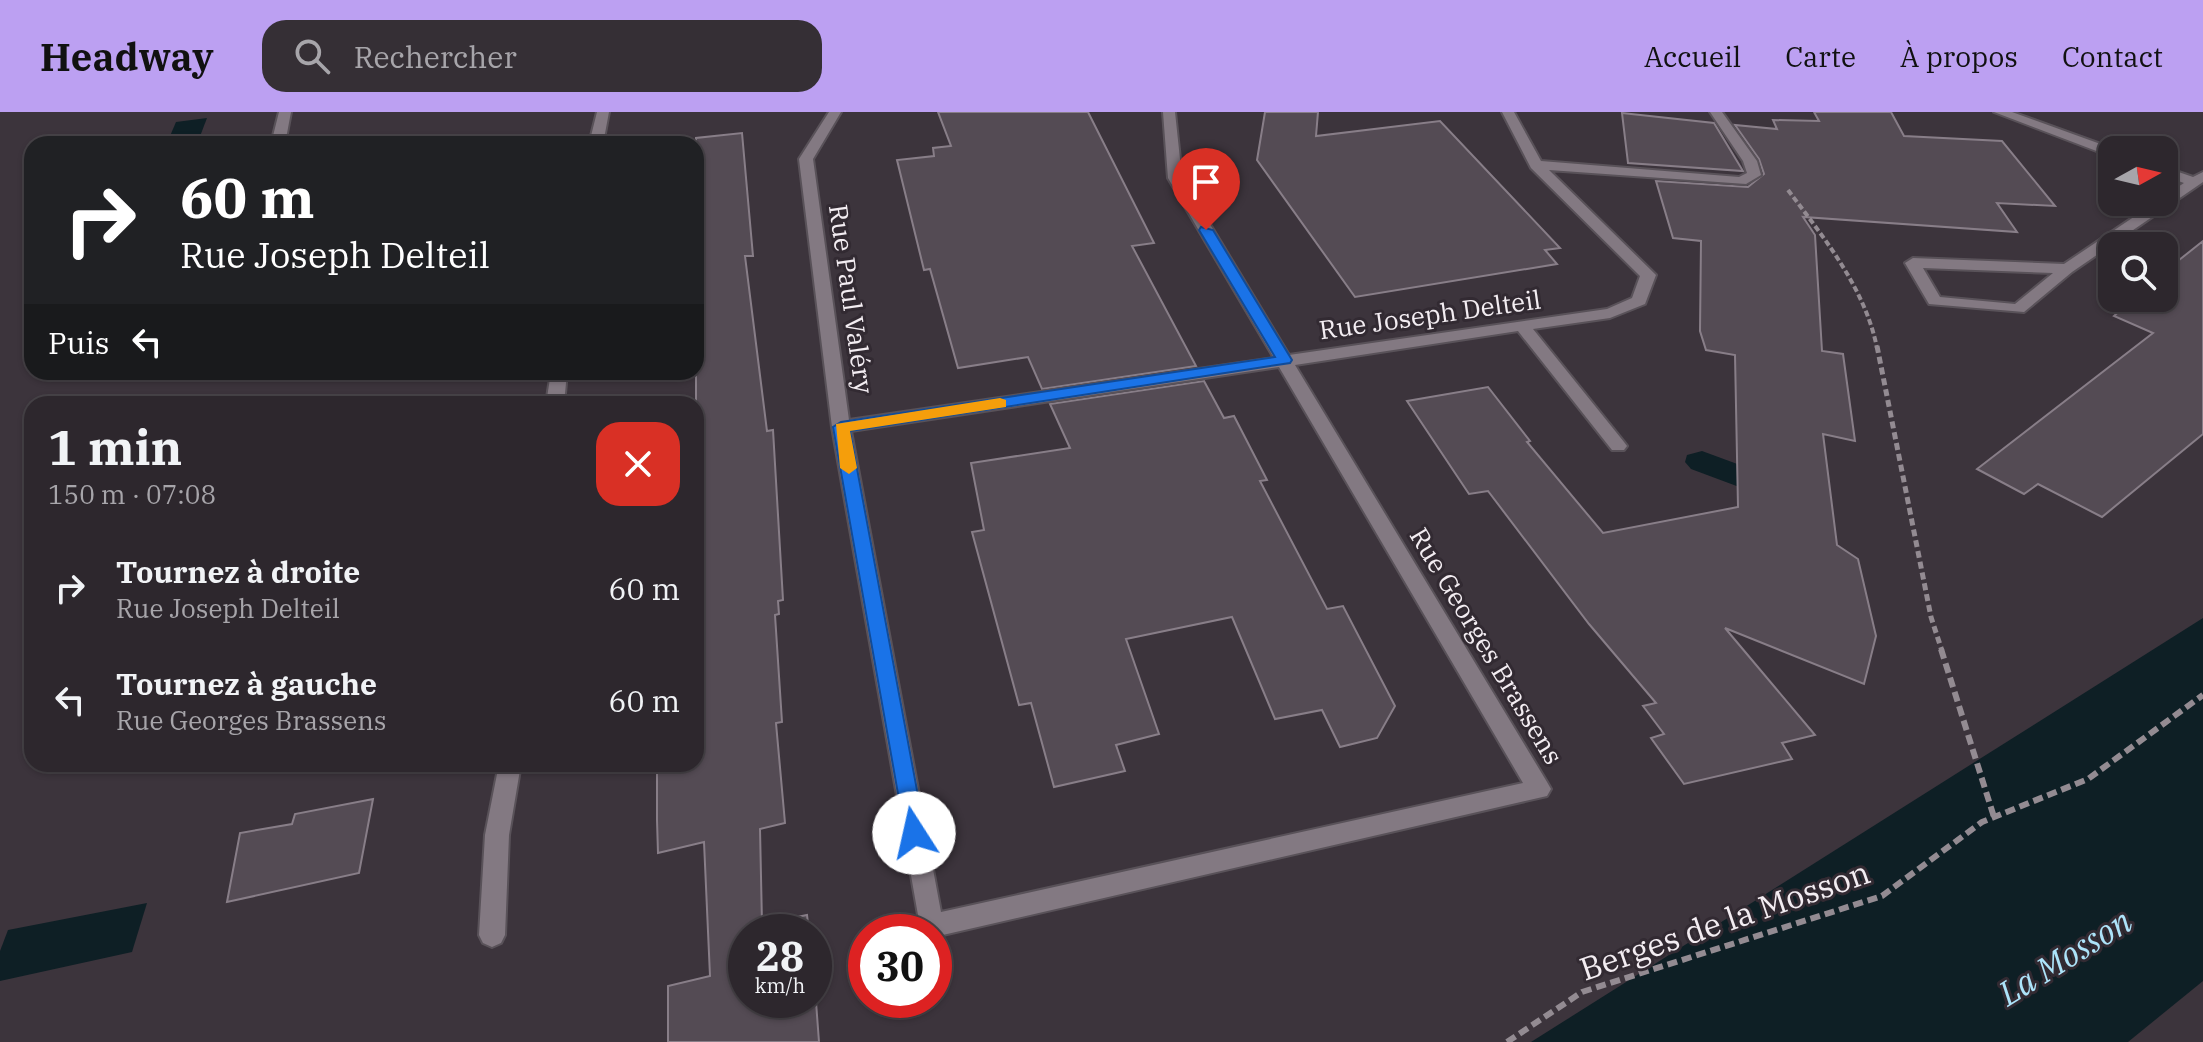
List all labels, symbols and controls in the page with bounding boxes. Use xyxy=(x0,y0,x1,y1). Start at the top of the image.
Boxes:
search box xyxy=(262,20,822,92)
text: Headway xyxy=(40,32,214,81)
icon: search xyxy=(290,34,334,78)
text: Rechercher xyxy=(354,37,517,76)
text: Accueil xyxy=(1644,38,1741,75)
text: Carte xyxy=(1785,38,1856,75)
text: À propos xyxy=(1900,38,2018,75)
text: Contact xyxy=(2062,38,2163,75)
north arrow xyxy=(2098,136,2178,216)
map controls xyxy=(2098,136,2178,312)
pin xyxy=(1172,148,1240,230)
icon: arrive xyxy=(1184,160,1228,204)
text: 60 m xyxy=(180,161,315,233)
icon: right xyxy=(48,168,152,272)
street label: Rue Paul Valéry xyxy=(822,202,882,396)
text: Rue Joseph Delteil xyxy=(180,231,490,278)
button: search xyxy=(2098,232,2178,312)
street label: Rue Joseph Delteil xyxy=(1317,282,1543,346)
icon: left xyxy=(125,320,169,364)
text: Puis xyxy=(48,323,109,362)
text: 1 min xyxy=(48,416,182,478)
button: close xyxy=(596,422,680,506)
text: 150 m · 07:08 xyxy=(48,477,216,511)
street label: Rue Georges Brassens xyxy=(1403,521,1571,770)
text: Tournez à droite xyxy=(116,552,360,591)
icon: right xyxy=(48,566,92,610)
text: 60 m xyxy=(608,569,680,608)
text: Rue Joseph Delteil xyxy=(116,591,340,625)
text: Tournez à gauche xyxy=(116,664,377,703)
icon: left xyxy=(48,678,92,722)
text: 60 m xyxy=(608,681,680,720)
text: Rue Georges Brassens xyxy=(116,703,387,737)
position arrow xyxy=(872,791,956,875)
street label: Berges de la Mosson xyxy=(1574,851,1875,989)
water label: La Mosson xyxy=(1989,898,2139,1015)
speed limit sign: 30 xyxy=(848,914,952,1018)
text: 28 xyxy=(756,930,804,982)
text: km/h xyxy=(755,972,805,999)

